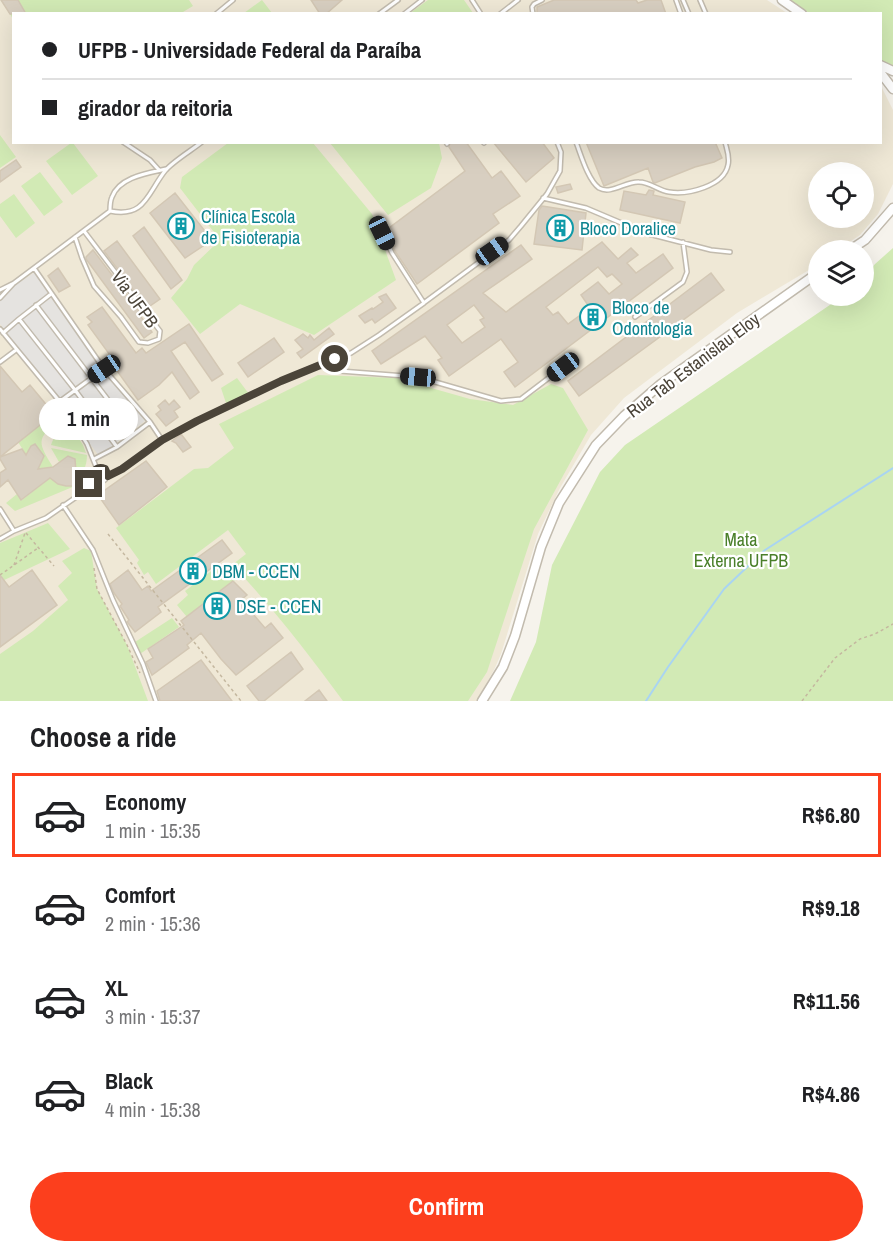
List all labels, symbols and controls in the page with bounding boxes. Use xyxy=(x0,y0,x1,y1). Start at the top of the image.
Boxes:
text: UFPB - Universidade Federal da Paraíba xyxy=(78,35,421,65)
text: girador da reitoria xyxy=(78,93,232,123)
map controls xyxy=(808,162,874,306)
button: locate xyxy=(808,162,874,228)
place label: Clínica Escola de Fisioterapia xyxy=(201,204,300,250)
building icon: Clínica Escola de Fisioterapia xyxy=(166,211,196,241)
car xyxy=(366,213,398,253)
building icon: Bloco Doralice xyxy=(545,213,575,243)
place label: Bloco Doralice xyxy=(580,216,676,241)
car xyxy=(472,233,512,269)
button: layers xyxy=(808,240,874,306)
street label: Via UFPB xyxy=(106,265,164,333)
place label: Bloco de Odontologia xyxy=(612,295,692,341)
building icon: Bloco de Odontologia xyxy=(578,302,608,332)
street label: Rua Tab Estanislau Eloy xyxy=(621,306,765,423)
route start xyxy=(321,345,348,372)
car xyxy=(543,349,583,385)
car xyxy=(84,351,124,387)
car xyxy=(399,366,437,388)
callout: 1 min xyxy=(40,397,138,439)
text: 1 min xyxy=(67,405,110,432)
route end xyxy=(75,470,102,497)
park label: Mata Externa UFPB xyxy=(694,527,788,573)
building icon: DBM - CCEN xyxy=(178,556,208,586)
place label: DBM - CCEN xyxy=(212,559,300,584)
building icon: DSE - CCEN xyxy=(202,591,232,621)
place label: DSE - CCEN xyxy=(236,594,321,619)
text: Choose a ride xyxy=(30,719,176,755)
text: Economy xyxy=(105,787,186,817)
icon: car xyxy=(33,788,87,842)
text: R$6.80 xyxy=(802,800,860,830)
text: 1 min · 15:35 xyxy=(105,817,201,844)
text: Comfort xyxy=(105,880,175,910)
icon: car xyxy=(33,881,87,935)
text: R$9.18 xyxy=(802,893,860,923)
text: 2 min · 15:36 xyxy=(105,910,201,937)
text: XL xyxy=(105,973,128,1003)
icon: car xyxy=(33,974,87,1028)
text: R$11.56 xyxy=(793,986,860,1016)
text: 3 min · 15:37 xyxy=(105,1003,201,1030)
text: Black xyxy=(105,1066,153,1096)
icon: car xyxy=(33,1067,87,1121)
text: R$4.86 xyxy=(802,1079,860,1109)
text: 4 min · 15:38 xyxy=(105,1096,201,1123)
button: Confirm xyxy=(30,1172,863,1241)

